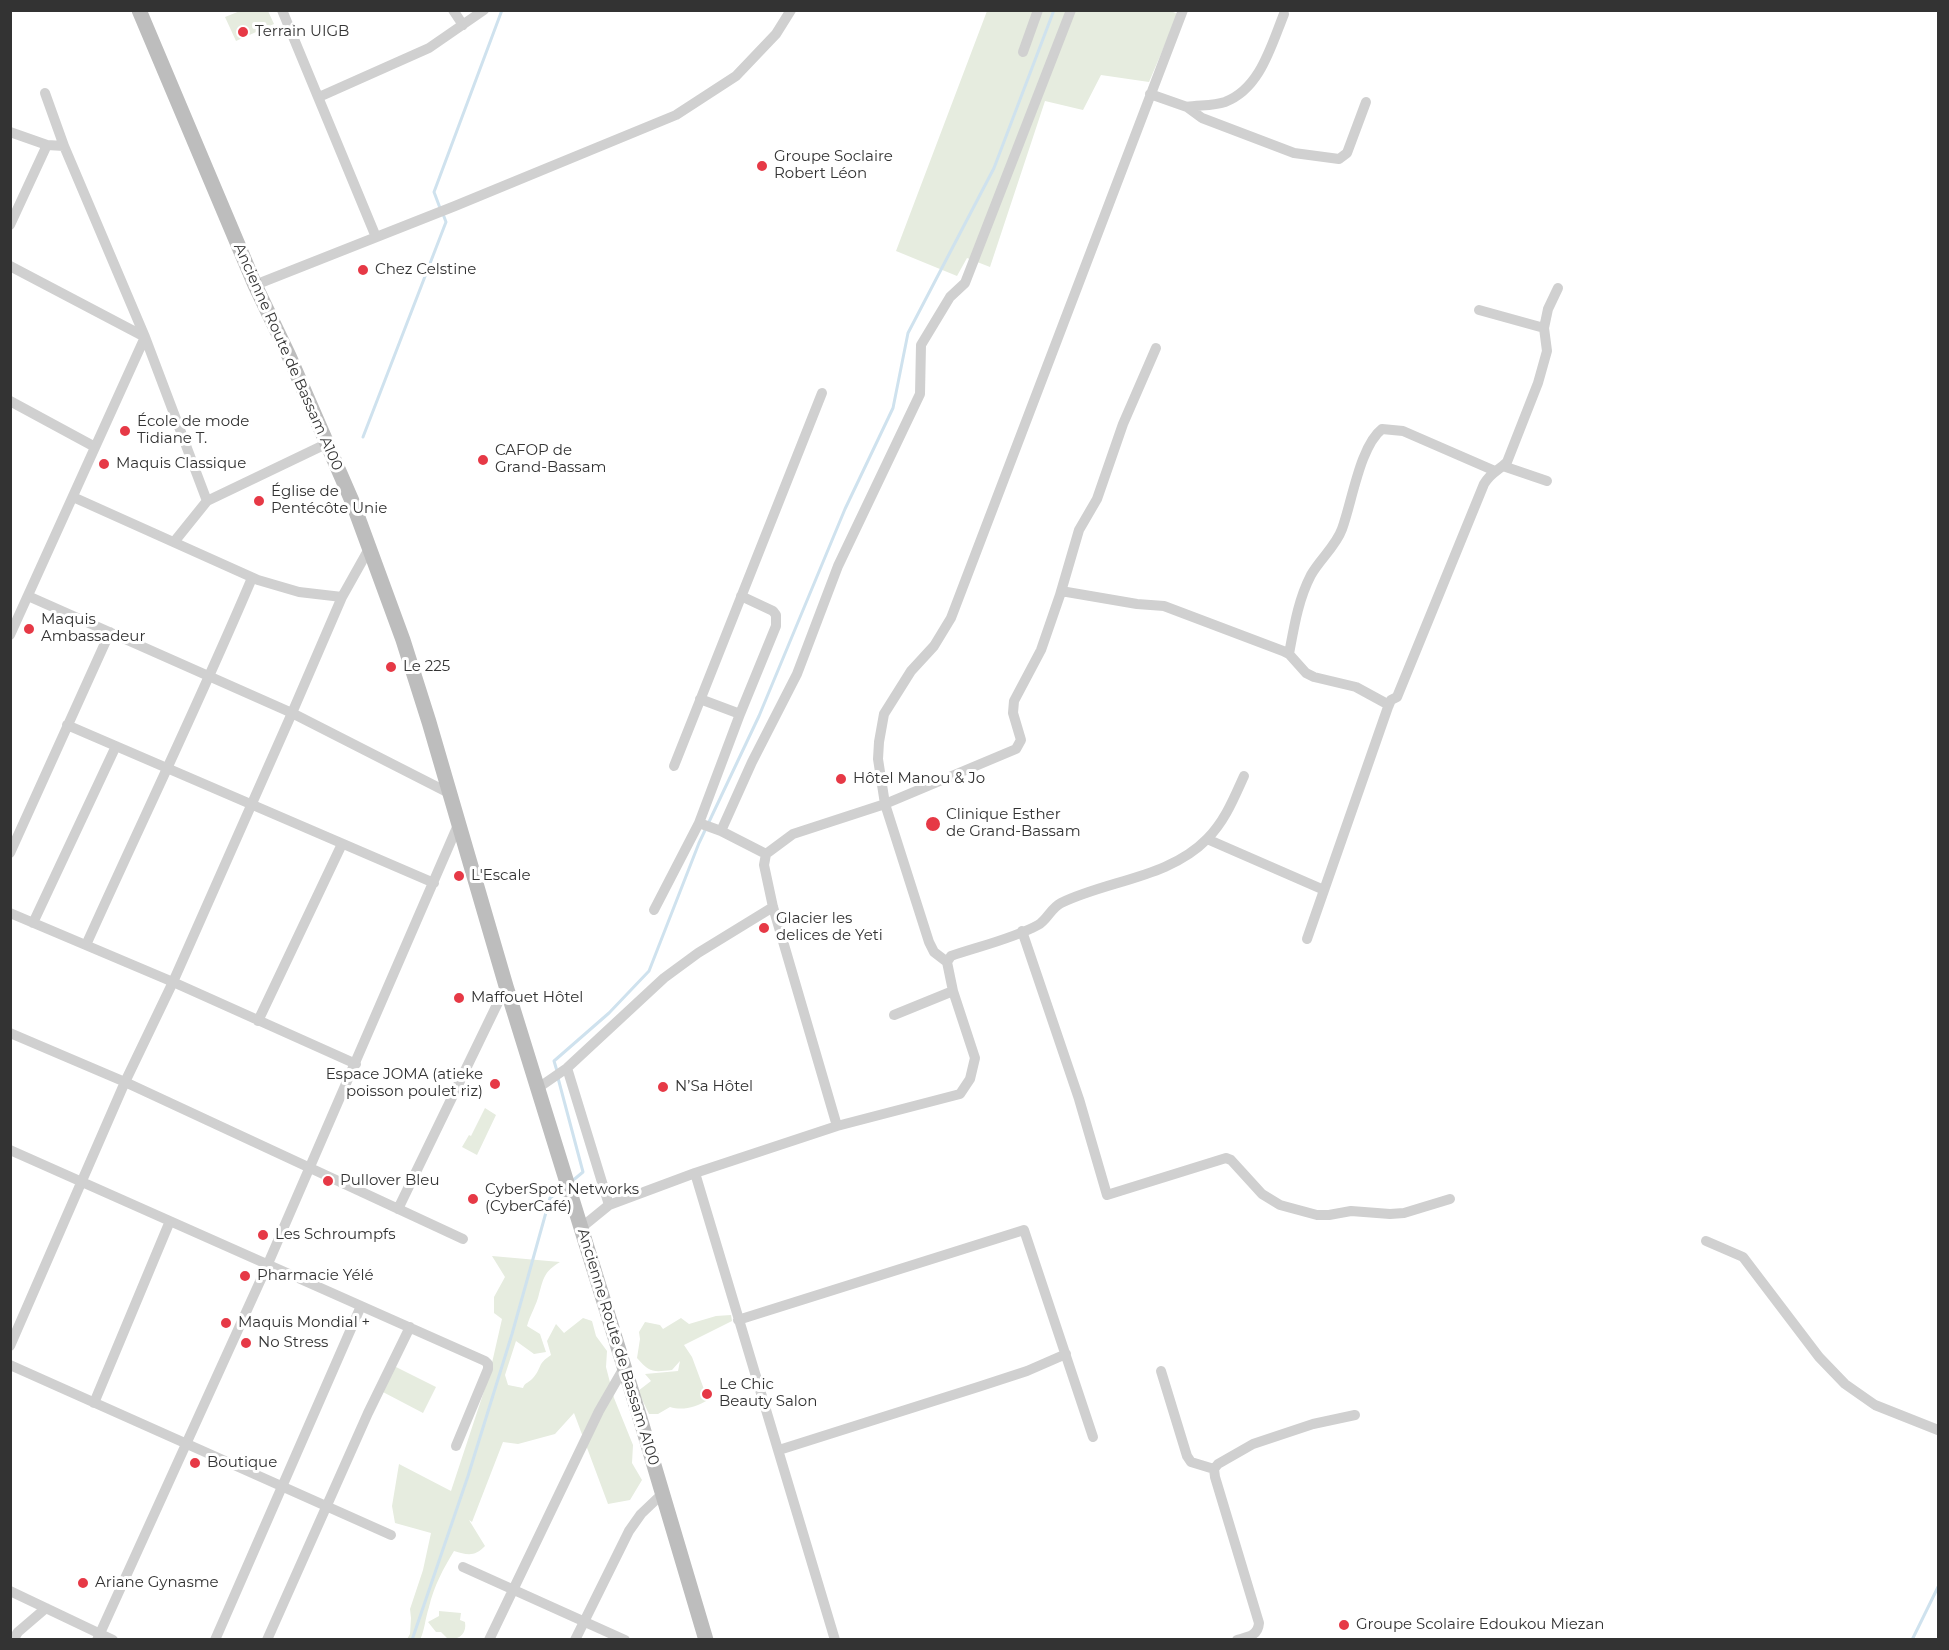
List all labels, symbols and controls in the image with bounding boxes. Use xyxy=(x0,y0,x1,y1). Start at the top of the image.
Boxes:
place label: Terrain UIGB xyxy=(255,23,349,41)
marker: Terrain UIGB xyxy=(236,25,250,39)
place label: Groupe Soclaire Robert Léon xyxy=(774,148,893,183)
marker: Groupe Soclaire Robert Léon xyxy=(755,159,769,173)
street label: Ancienne Route de Bassam A100 xyxy=(230,241,346,473)
place label: Chez Celstine xyxy=(375,261,476,279)
marker: Chez Celstine xyxy=(356,263,370,277)
place label: École de mode Tidiane T. xyxy=(137,413,249,448)
marker: École de mode Tidiane T. xyxy=(118,424,132,438)
place label: CAFOP de Grand-Bassam xyxy=(495,442,606,477)
marker: CAFOP de Grand-Bassam xyxy=(476,453,490,467)
place label: Maquis Classique xyxy=(116,455,246,473)
marker: Maquis Classique xyxy=(97,457,111,471)
place label: Église de Pentécôte Unie xyxy=(271,483,387,518)
marker: Église de Pentécôte Unie xyxy=(252,494,266,508)
place label: Maquis Ambassadeur xyxy=(41,611,145,646)
marker: Maquis Ambassadeur xyxy=(22,622,36,636)
place label: Le 225 xyxy=(403,658,450,676)
marker: Le 225 xyxy=(384,660,398,674)
place label: Hôtel Manou & Jo xyxy=(853,770,985,788)
marker: Hôtel Manou & Jo xyxy=(834,772,848,786)
place label: Clinique Esther de Grand-Bassam xyxy=(946,806,1081,841)
marker: Clinique Esther de Grand-Bassam xyxy=(924,815,942,833)
place label: L'Escale xyxy=(471,867,530,885)
marker: L'Escale xyxy=(452,869,466,883)
place label: Glacier les delices de Yeti xyxy=(776,910,883,945)
marker: Glacier les delices de Yeti xyxy=(757,921,771,935)
place label: Maffouet Hôtel xyxy=(471,989,583,1007)
marker: Maffouet Hôtel xyxy=(452,991,466,1005)
place label: Espace JOMA (atieke poisson poulet riz) xyxy=(326,1066,483,1101)
marker: Espace JOMA (atieke poisson poulet riz) xyxy=(488,1077,502,1091)
place label: N’Sa Hôtel xyxy=(675,1078,753,1096)
marker: N’Sa Hôtel xyxy=(656,1080,670,1094)
place label: Pullover Bleu xyxy=(340,1172,439,1190)
marker: Pullover Bleu xyxy=(321,1174,335,1188)
place label: CyberSpot Networks (CyberCafé) xyxy=(485,1181,639,1216)
marker: CyberSpot Networks (CyberCafé) xyxy=(466,1192,480,1206)
place label: Les Schroumpfs xyxy=(275,1226,396,1244)
street label: Ancienne Route de Bassam A100 xyxy=(573,1226,663,1468)
marker: Les Schroumpfs xyxy=(256,1228,270,1242)
place label: Pharmacie Yélé xyxy=(257,1267,374,1285)
marker: Pharmacie Yélé xyxy=(238,1269,252,1283)
place label: Maquis Mondial + xyxy=(238,1314,370,1332)
marker: Maquis Mondial + xyxy=(219,1316,233,1330)
place label: No Stress xyxy=(258,1334,328,1352)
marker: No Stress xyxy=(239,1336,253,1350)
place label: Le Chic Beauty Salon xyxy=(719,1376,817,1411)
marker: Le Chic Beauty Salon xyxy=(700,1387,714,1401)
place label: Boutique xyxy=(207,1454,277,1472)
marker: Boutique xyxy=(188,1456,202,1470)
place label: Ariane Gynasme xyxy=(95,1574,219,1592)
marker: Ariane Gynasme xyxy=(76,1576,90,1590)
place label: Groupe Scolaire Edoukou Miezan xyxy=(1356,1616,1604,1634)
marker: Groupe Scolaire Edoukou Miezan xyxy=(1337,1618,1351,1632)

